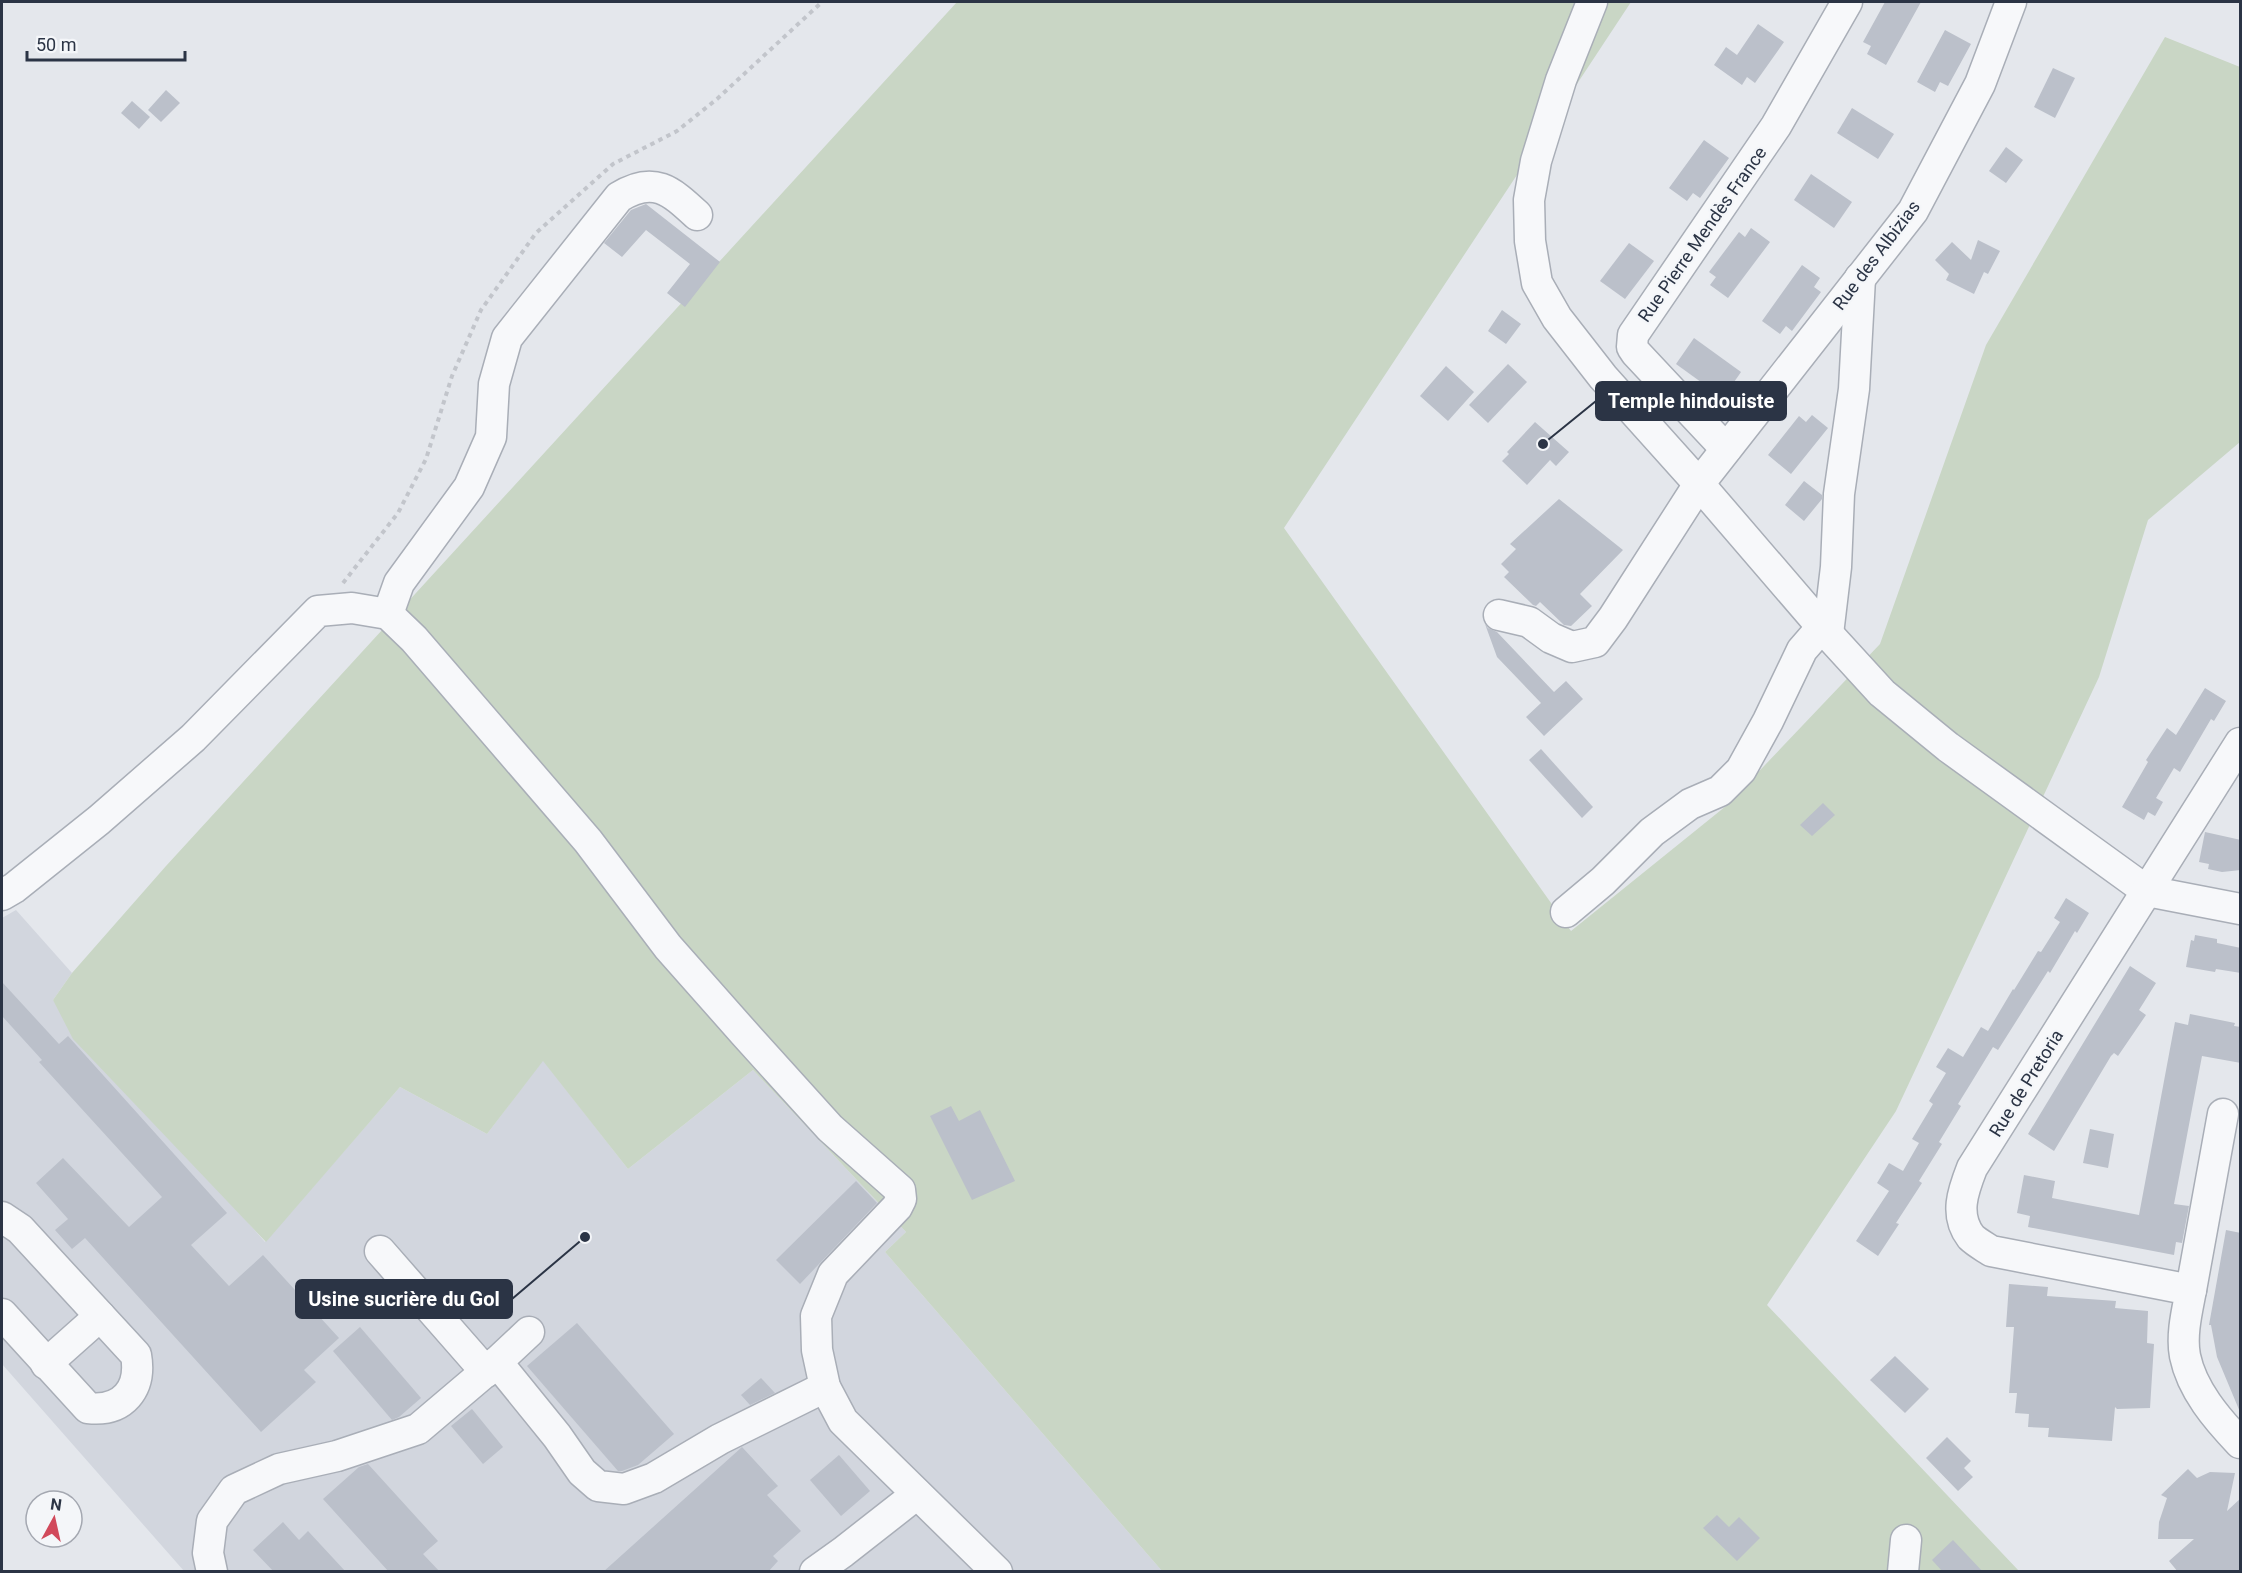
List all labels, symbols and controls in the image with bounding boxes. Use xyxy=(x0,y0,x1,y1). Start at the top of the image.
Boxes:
scale bar xyxy=(27,24,184,62)
text: 50 m xyxy=(36,34,76,55)
street label: Rue Pierre Mendès France xyxy=(1633,142,1771,326)
street label: Rue des Albizias xyxy=(1828,196,1924,314)
callout: Temple hindouiste xyxy=(1596,382,1786,420)
text: Temple hindouiste xyxy=(1608,389,1774,413)
street label: Rue de Pretoria xyxy=(1985,1026,2067,1140)
callout: Usine sucrière du Gol xyxy=(296,1280,512,1318)
text: Usine sucrière du Gol xyxy=(308,1287,500,1311)
north arrow xyxy=(24,1489,84,1549)
text: N xyxy=(49,1494,63,1515)

